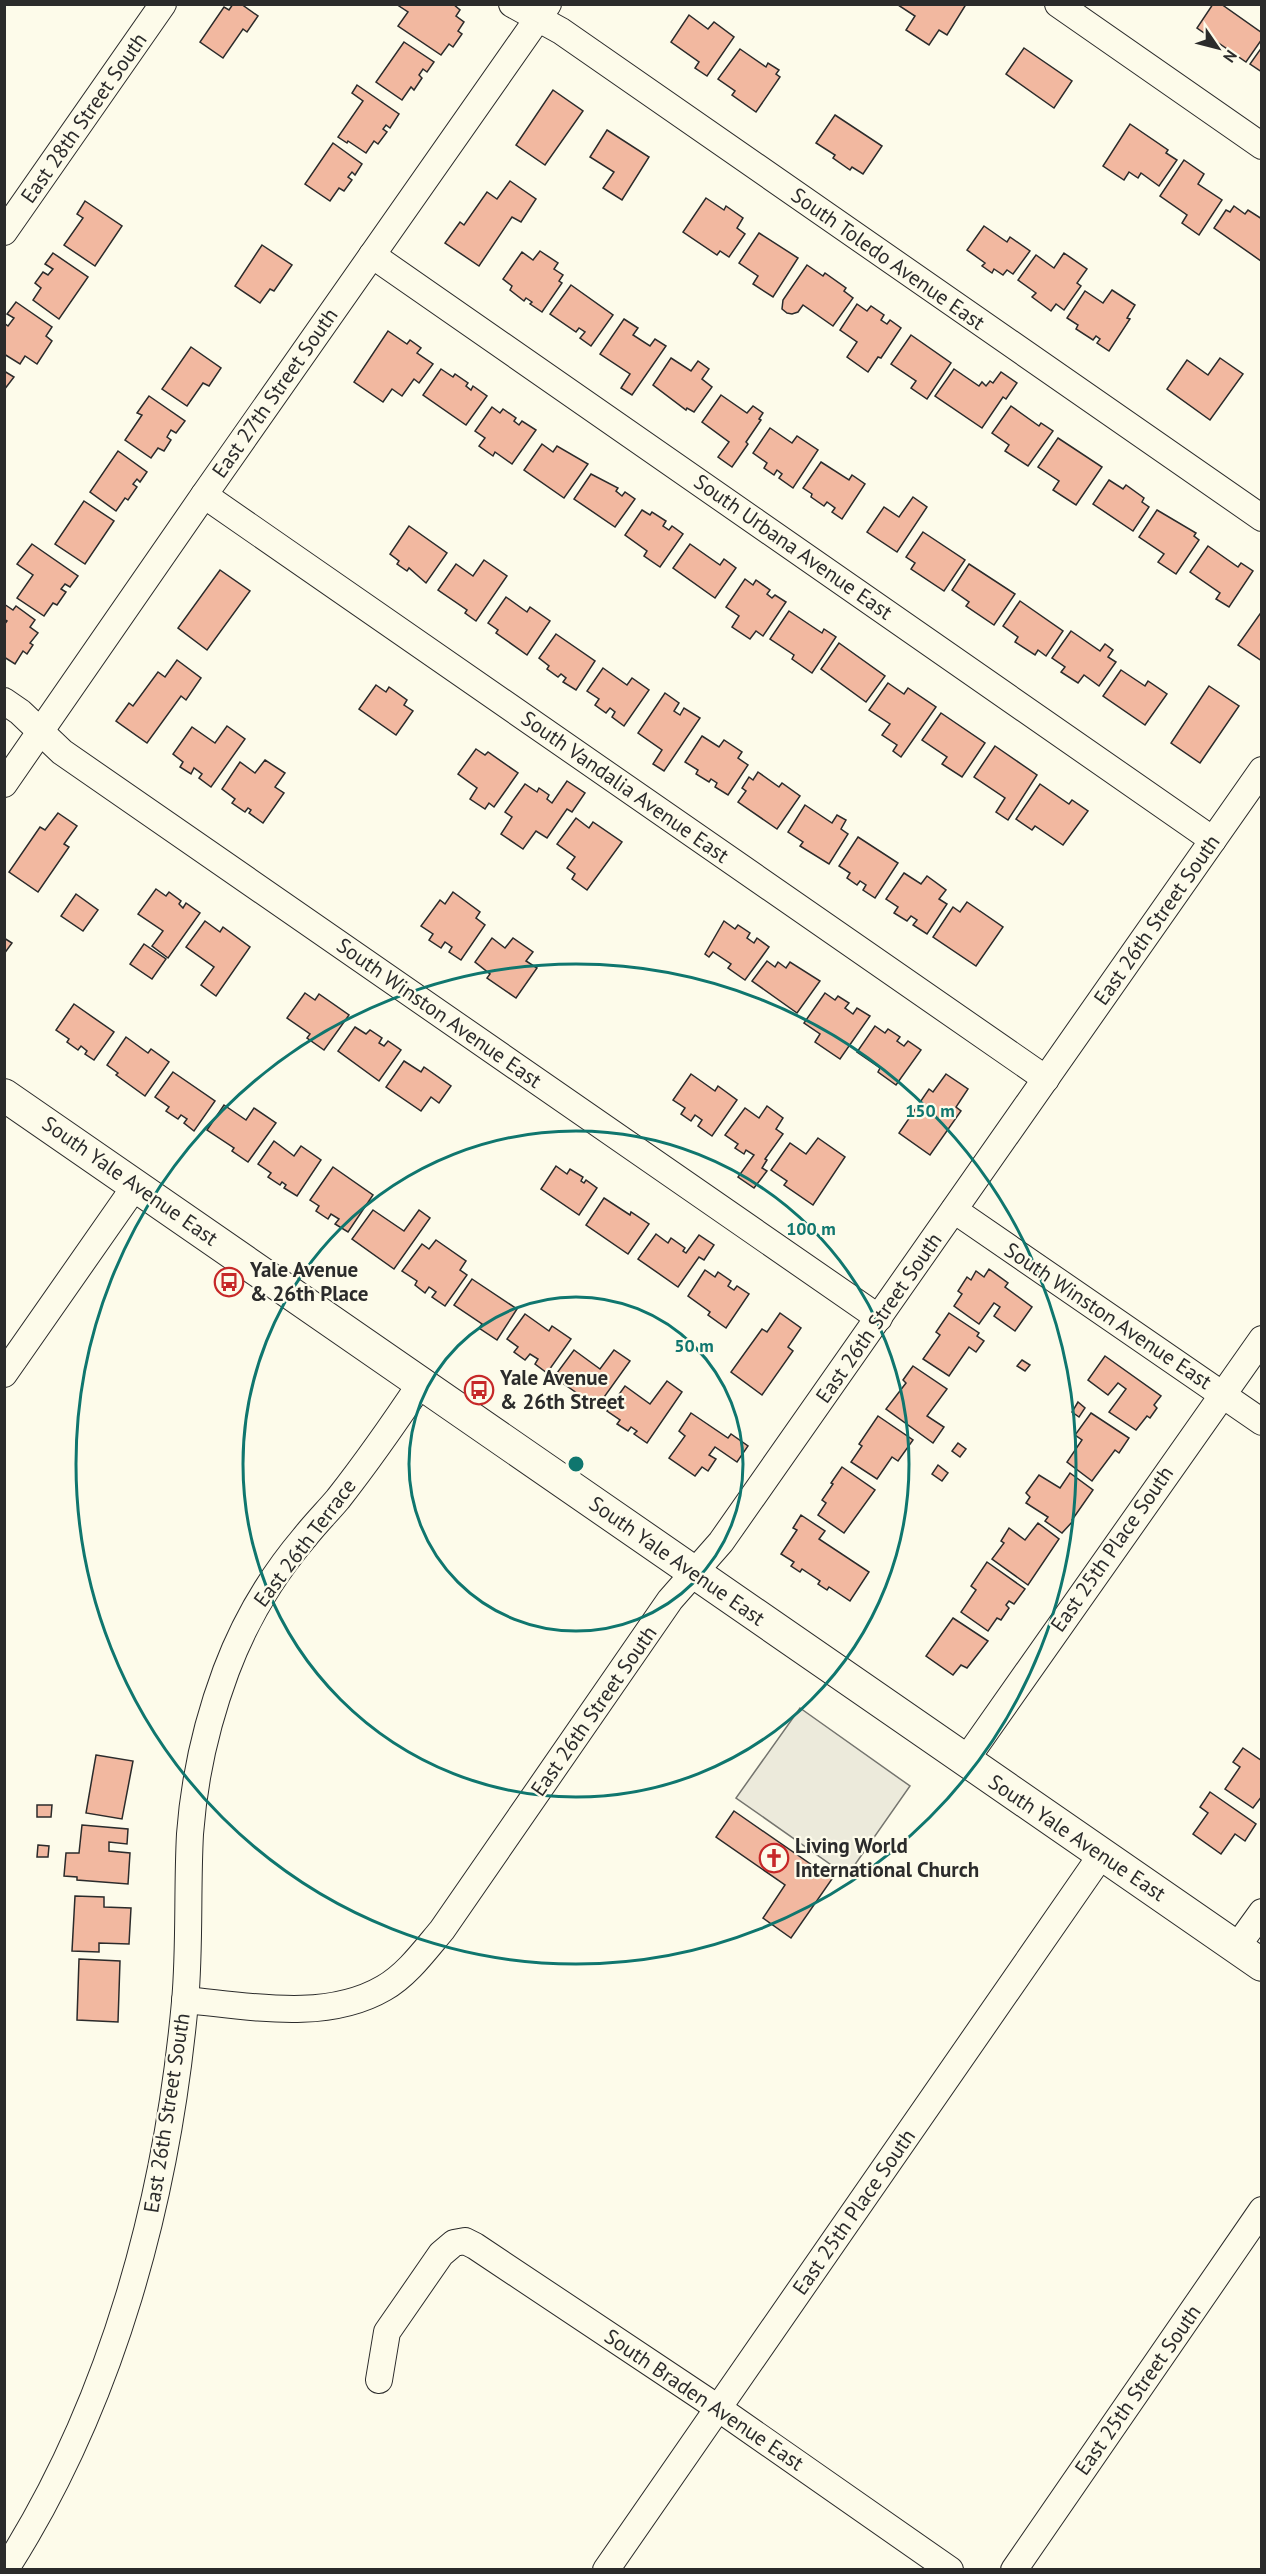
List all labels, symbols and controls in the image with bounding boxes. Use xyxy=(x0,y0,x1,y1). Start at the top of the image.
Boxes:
north arrow xyxy=(1188,18,1248,78)
street label: East 28th Street South xyxy=(15,27,153,208)
text: N xyxy=(1219,47,1241,67)
street label: South Toledo Avenue East xyxy=(786,181,990,336)
street label: East 27th Street South xyxy=(206,302,343,483)
street label: South Urbana Avenue East xyxy=(689,468,898,625)
street label: South Vandalia Avenue East xyxy=(516,704,735,869)
street label: East 26th Street South xyxy=(1088,829,1226,1010)
street label: South Winston Avenue East xyxy=(331,931,547,1094)
text: 150 m xyxy=(905,1099,955,1122)
street label: South Yale Avenue East xyxy=(37,1110,223,1251)
text: 100 m xyxy=(786,1217,836,1240)
street label: East 26th Street South xyxy=(810,1227,948,1408)
street label: South Winston Avenue East xyxy=(999,1236,1217,1395)
place label: Yale Avenue & 26th Place xyxy=(249,1256,368,1307)
bus stop icon: Yale Avenue & 26th Place xyxy=(213,1266,245,1298)
text: 50 m xyxy=(674,1334,714,1357)
place label: Yale Avenue & 26th Street xyxy=(499,1364,625,1415)
bus stop icon: Yale Avenue & 26th Street xyxy=(463,1374,495,1406)
centre of rings xyxy=(566,1454,586,1474)
street label: East 25th Place South xyxy=(1044,1461,1179,1637)
street label: East 26th Terrace xyxy=(248,1473,362,1612)
street label: South Yale Avenue East xyxy=(584,1490,770,1631)
street label: East 26th Street South xyxy=(525,1620,663,1801)
street label: South Yale Avenue East xyxy=(983,1768,1171,1907)
place label: Living World International Church xyxy=(795,1832,979,1883)
church icon: Living World International Church xyxy=(758,1842,790,1874)
street label: East 26th Street South xyxy=(137,2011,196,2215)
street label: East 25th Place South xyxy=(786,2124,921,2300)
street label: East 25th Street South xyxy=(1069,2299,1207,2480)
street label: South Braden Avenue East xyxy=(599,2323,809,2476)

